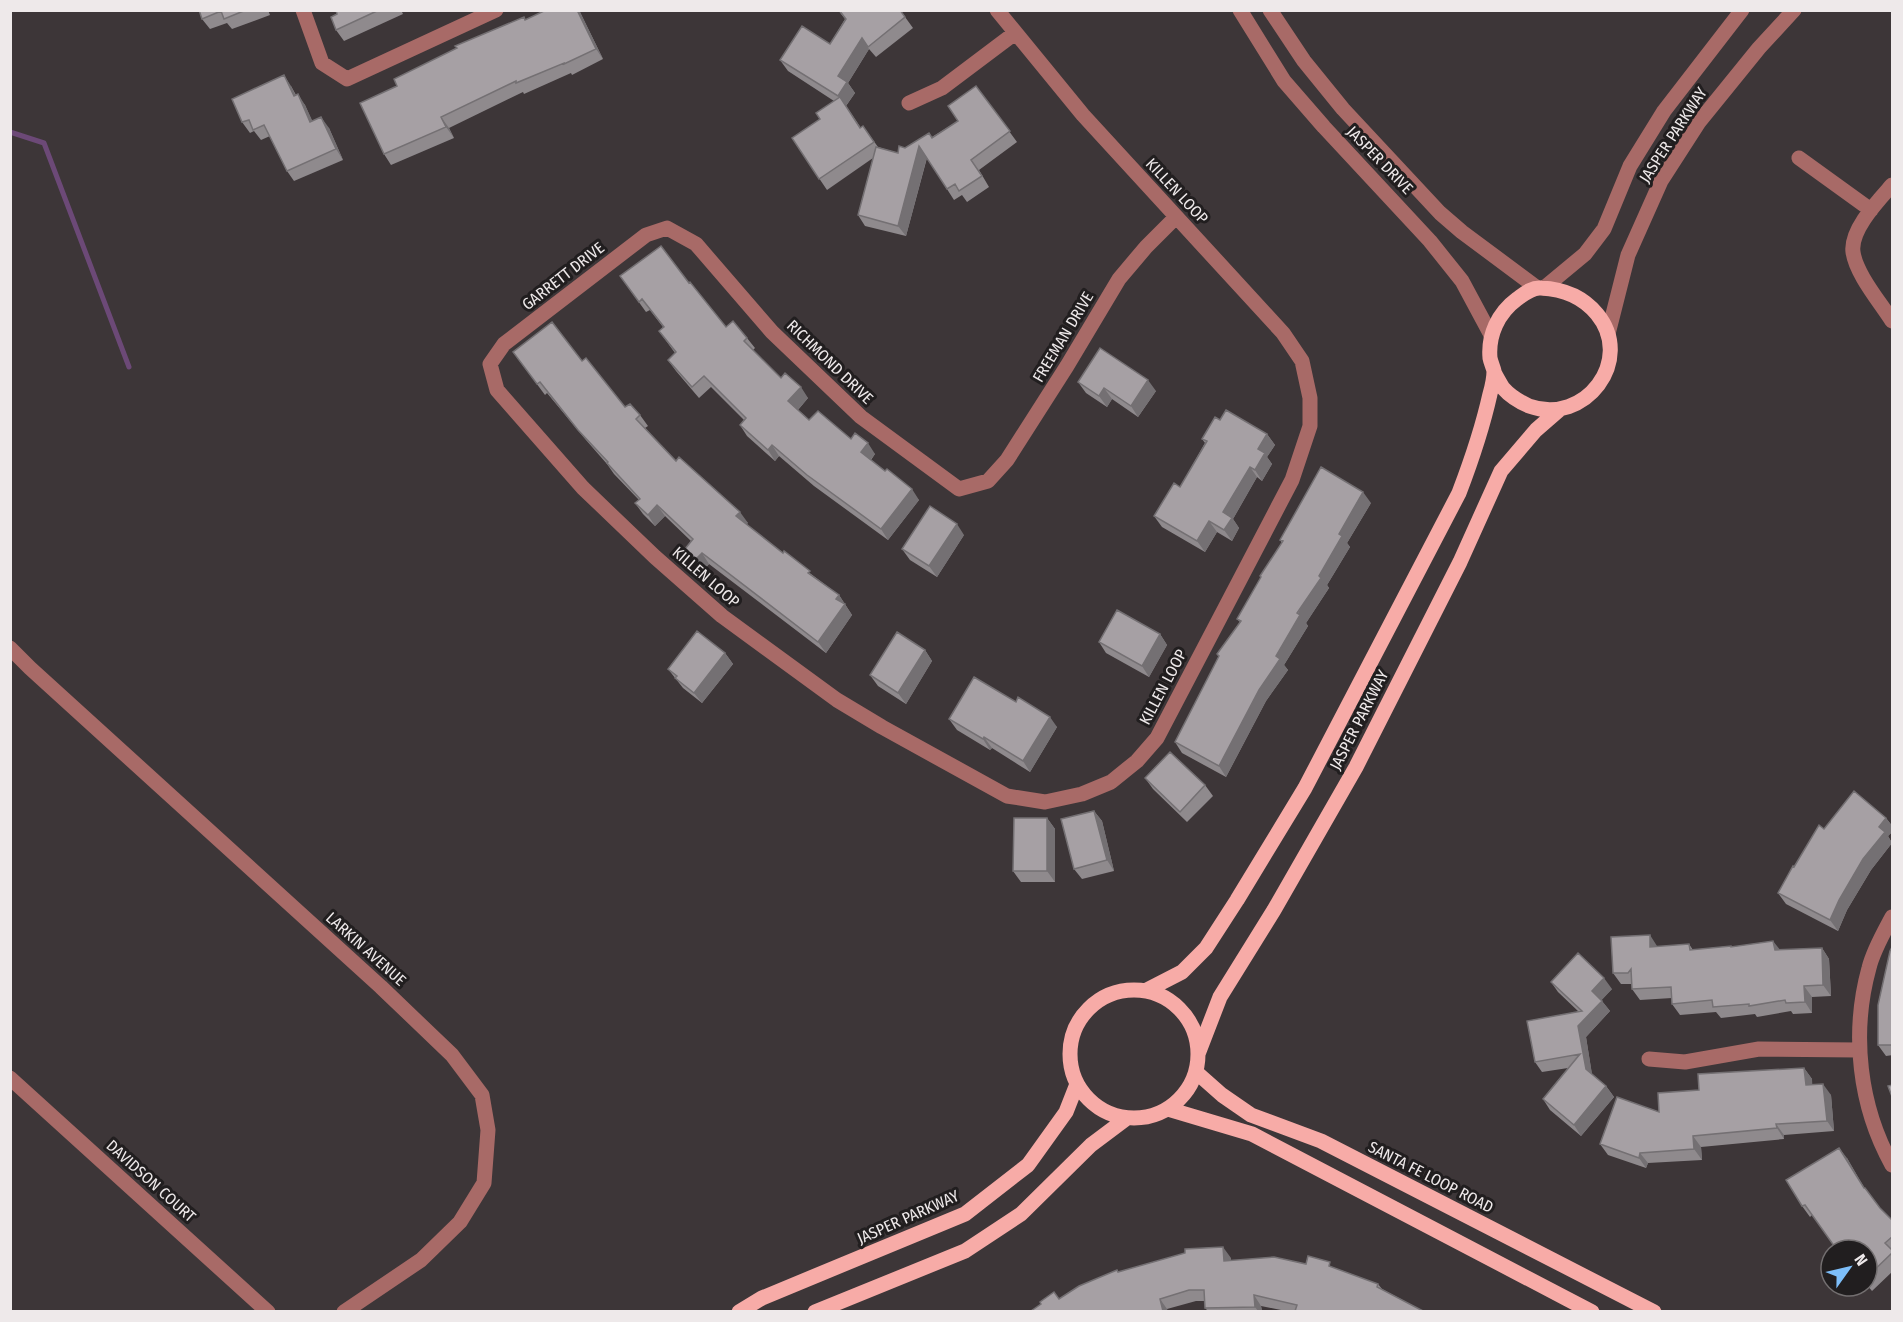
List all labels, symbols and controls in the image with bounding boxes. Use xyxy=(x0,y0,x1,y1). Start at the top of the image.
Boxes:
street label: JASPER PARKWAY xyxy=(1635,84,1711,186)
street label: JASPER DRIVE xyxy=(1343,122,1417,198)
street label: KILLEN LOOP xyxy=(1142,154,1212,228)
street label: GARRETT DRIVE xyxy=(518,238,608,314)
street label: FREEMAN DRIVE xyxy=(1029,288,1097,386)
street label: RICHMOND DRIVE xyxy=(783,316,877,408)
street label: KILLEN LOOP xyxy=(669,543,743,611)
street label: KILLEN LOOP xyxy=(1135,646,1191,728)
street label: JASPER PARKWAY xyxy=(1326,667,1392,773)
street label: LARKIN AVENUE xyxy=(322,908,410,990)
street label: DAVIDSON COURT xyxy=(102,1136,200,1226)
street label: SANTA FE LOOP ROAD xyxy=(1365,1137,1497,1217)
street label: JASPER PARKWAY xyxy=(854,1186,962,1248)
north arrow xyxy=(1819,1238,1879,1298)
text: N xyxy=(1850,1251,1872,1269)

